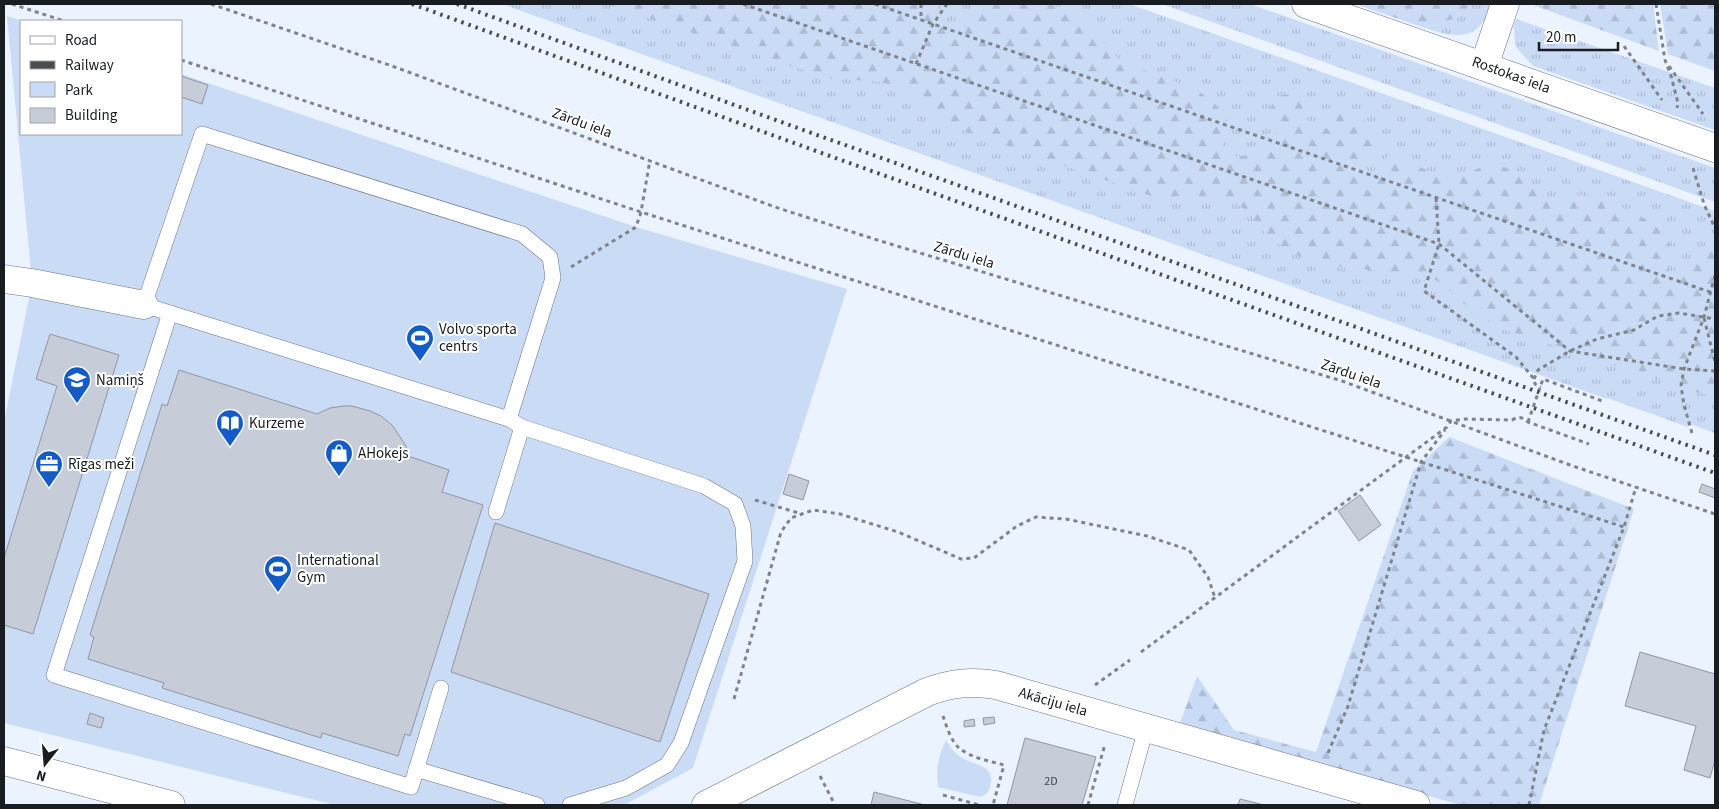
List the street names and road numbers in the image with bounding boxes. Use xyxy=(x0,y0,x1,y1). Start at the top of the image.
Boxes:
street label: Rostokas iela xyxy=(1469,51,1553,99)
street label: Zārdu iela xyxy=(549,102,615,144)
street label: Zārdu iela xyxy=(931,236,997,274)
street label: Zārdu iela xyxy=(1318,354,1384,394)
street label: Akāciju iela xyxy=(1016,682,1090,722)

